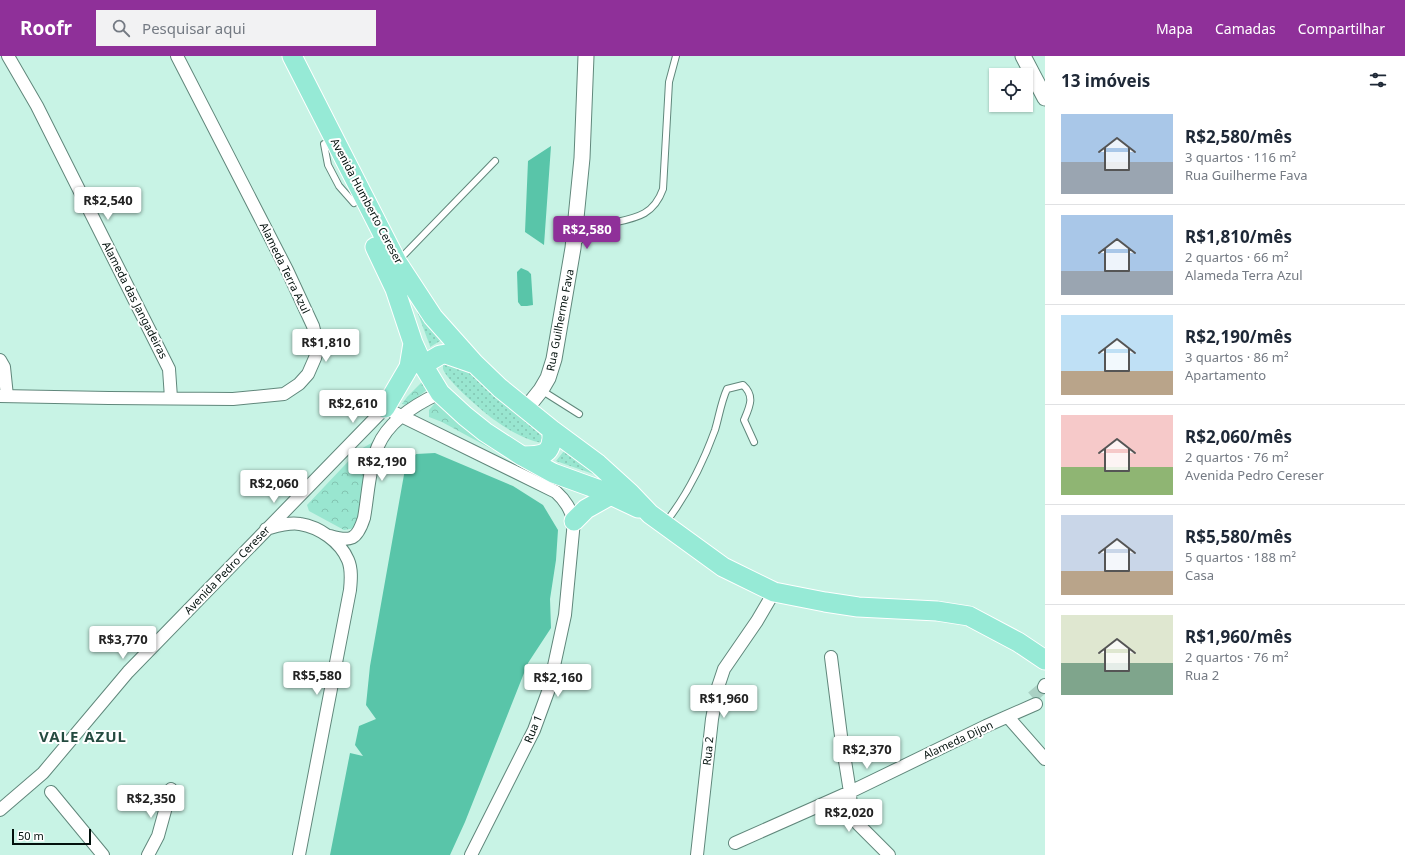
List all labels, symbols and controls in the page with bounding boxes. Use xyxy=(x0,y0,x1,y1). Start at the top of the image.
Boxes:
search box xyxy=(96,10,376,46)
text: Roofr xyxy=(20,15,72,41)
icon: search xyxy=(110,17,132,39)
text: Pesquisar aqui xyxy=(142,18,246,38)
text: Mapa xyxy=(1156,19,1193,38)
text: Camadas xyxy=(1215,19,1276,38)
text: Compartilhar xyxy=(1298,19,1385,38)
map controls xyxy=(989,68,1033,112)
button: locate xyxy=(989,68,1033,112)
text: 13 imóveis xyxy=(1061,69,1150,92)
icon: filters xyxy=(1367,69,1389,91)
text: R$2,580/mês xyxy=(1185,125,1292,148)
icon: home xyxy=(1093,130,1141,178)
street label: Avenida Humberto Cereser xyxy=(328,135,407,267)
text: 3 quartos · 116 m² xyxy=(1185,148,1296,166)
text: Rua Guilherme Fava xyxy=(1185,166,1308,184)
pin: R$2,540 xyxy=(71,187,145,221)
text: R$2,540 xyxy=(83,191,133,209)
pin: R$2,580 xyxy=(550,216,624,250)
street label: Alameda Terra Azul xyxy=(257,220,314,316)
text: R$2,580 xyxy=(562,220,612,238)
text: R$1,810/mês xyxy=(1185,225,1292,248)
icon: home xyxy=(1093,231,1141,279)
street label: Alameda das Jangadeiras xyxy=(99,239,172,361)
text: 2 quartos · 66 m² xyxy=(1185,248,1289,266)
text: Alameda Terra Azul xyxy=(1185,266,1303,284)
street label: Rua Guilherme Fava xyxy=(542,268,577,372)
text: R$2,190/mês xyxy=(1185,325,1292,348)
pin: R$1,810 xyxy=(289,329,363,363)
icon: home xyxy=(1093,331,1141,379)
text: R$1,810 xyxy=(301,333,351,351)
text: 3 quartos · 86 m² xyxy=(1185,348,1289,366)
text: Apartamento xyxy=(1185,366,1266,384)
pin: R$2,610 xyxy=(316,390,390,424)
text: R$2,610 xyxy=(328,394,378,412)
text: R$2,060/mês xyxy=(1185,425,1292,448)
icon: home xyxy=(1093,431,1141,479)
pin: R$2,190 xyxy=(345,448,419,482)
text: 2 quartos · 76 m² xyxy=(1185,448,1289,466)
text: R$2,190 xyxy=(357,452,407,470)
text: Avenida Pedro Cereser xyxy=(1185,466,1324,484)
pin: R$2,060 xyxy=(237,470,311,504)
text: R$2,060 xyxy=(249,474,299,492)
street label: Avenida Pedro Cereser xyxy=(180,522,273,617)
text: R$5,580/mês xyxy=(1185,525,1292,548)
icon: home xyxy=(1093,531,1141,579)
text: 5 quartos · 188 m² xyxy=(1185,548,1296,566)
text: Casa xyxy=(1185,566,1214,584)
text: R$1,960/mês xyxy=(1185,625,1292,648)
pin: R$3,770 xyxy=(86,626,160,660)
text: R$3,770 xyxy=(98,630,148,648)
icon: home xyxy=(1093,631,1141,679)
text: 2 quartos · 76 m² xyxy=(1185,648,1289,666)
pin: R$5,580 xyxy=(280,662,354,696)
pin: R$2,160 xyxy=(521,664,595,698)
text: R$5,580 xyxy=(292,666,342,684)
text: Rua 2 xyxy=(1185,666,1219,684)
text: R$2,160 xyxy=(533,668,583,686)
pin: R$1,960 xyxy=(687,685,761,719)
text: R$1,960 xyxy=(699,689,749,707)
street label: Rua 1 xyxy=(520,713,545,745)
street label: Alameda Dijon xyxy=(920,717,995,762)
district label: VALE AZUL xyxy=(39,726,127,746)
street label: Rua 2 xyxy=(699,736,716,766)
pin: R$2,370 xyxy=(830,736,904,770)
text: R$2,370 xyxy=(842,740,892,758)
pin: R$2,350 xyxy=(114,785,188,819)
text: R$2,350 xyxy=(126,789,176,807)
pin: R$2,020 xyxy=(812,799,886,833)
text: R$2,020 xyxy=(824,803,874,821)
scale bar xyxy=(12,827,91,846)
text: 50 m xyxy=(18,828,44,843)

